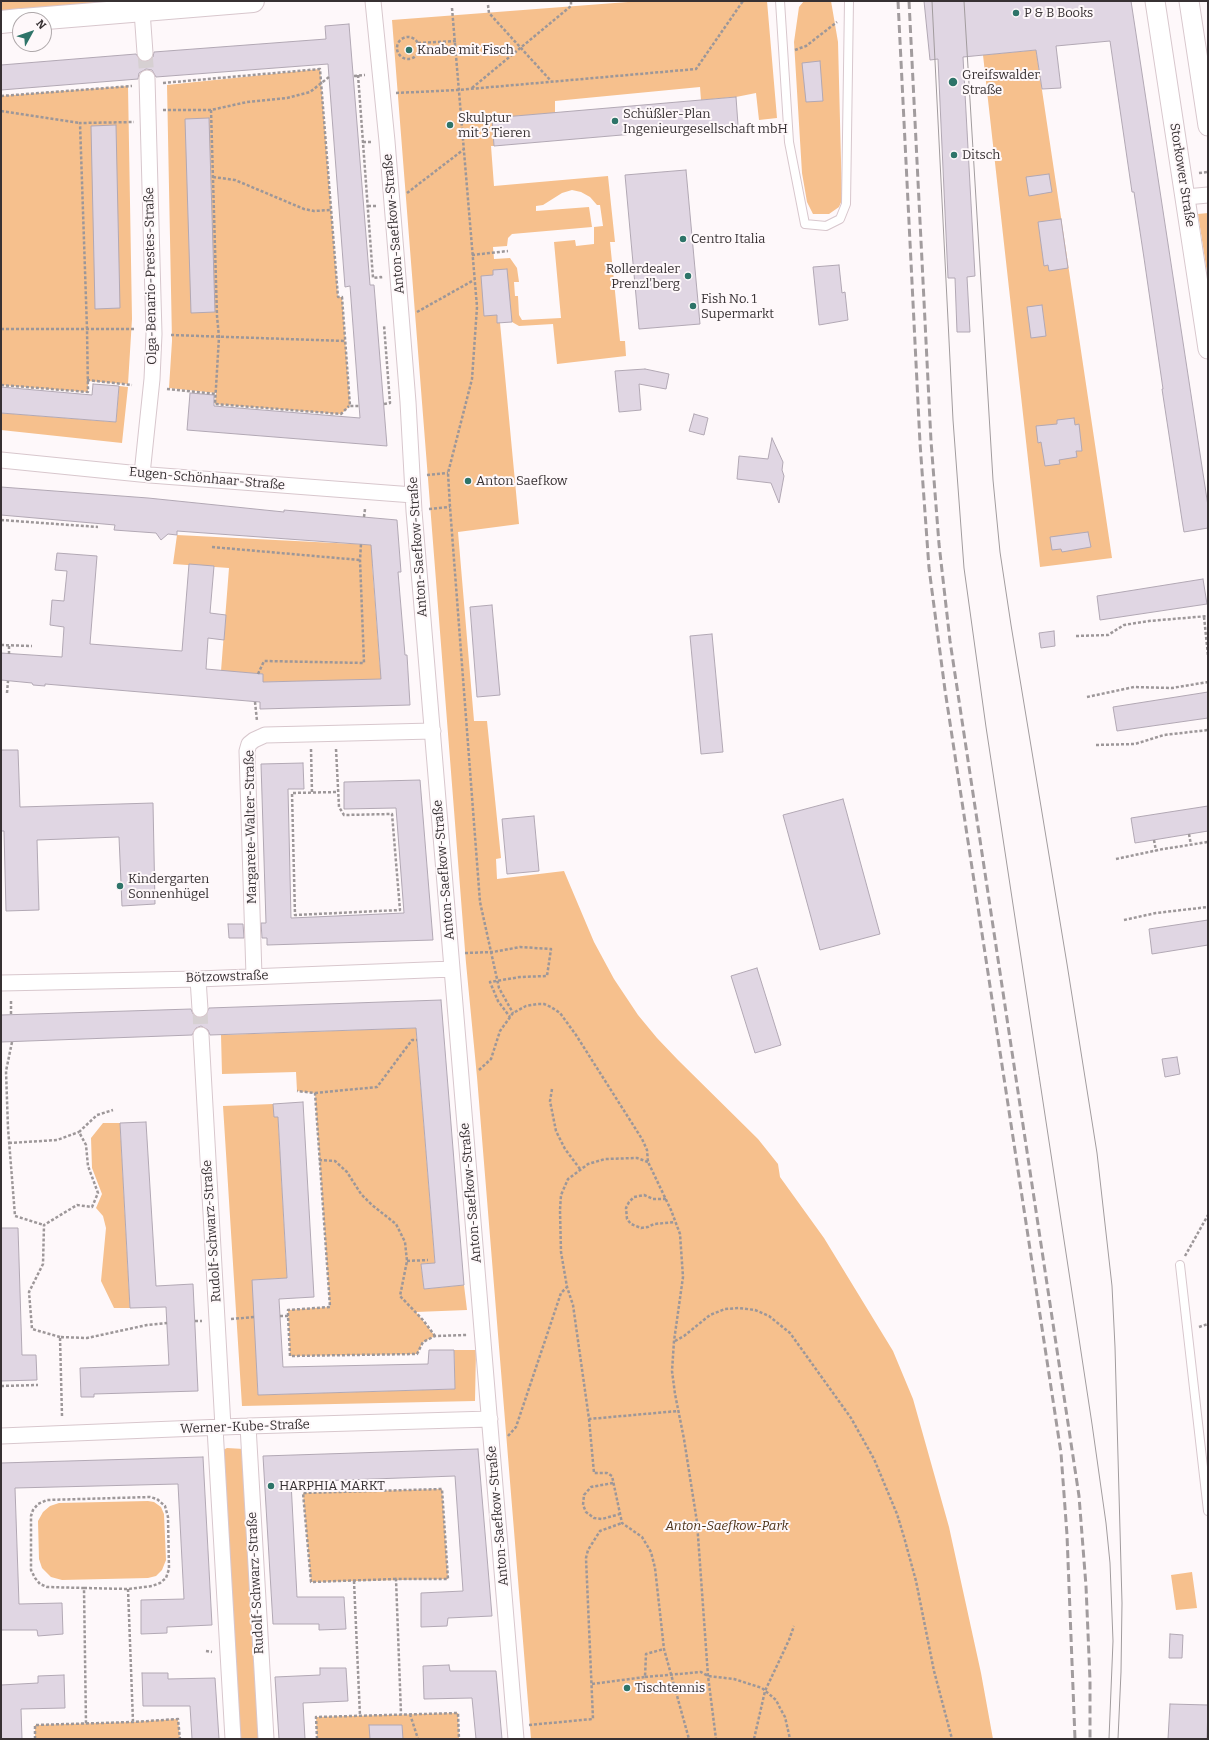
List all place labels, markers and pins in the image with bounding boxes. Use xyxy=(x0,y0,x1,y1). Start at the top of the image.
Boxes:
place label: P & B Books xyxy=(1024,5,1093,21)
marker: P & B Books xyxy=(1011,8,1021,18)
place label: Knabe mit Fisch xyxy=(417,42,514,58)
marker: Knabe mit Fisch xyxy=(404,45,414,55)
place label: Greifswalder Straße xyxy=(962,67,1040,98)
marker: Greifswalder Straße xyxy=(947,76,959,88)
place label: Schüßler-Plan Ingenieurgesellschaft mbH xyxy=(623,106,788,137)
place label: Skulptur mit 3 Tieren xyxy=(458,110,531,141)
marker: Schüßler-Plan Ingenieurgesellschaft mbH xyxy=(610,116,620,126)
marker: Skulptur mit 3 Tieren xyxy=(445,120,455,130)
place label: Ditsch xyxy=(962,147,1000,163)
marker: Ditsch xyxy=(949,150,959,160)
place label: Centro Italia xyxy=(691,231,765,247)
marker: Centro Italia xyxy=(678,234,688,244)
place label: Rollerdealer Prenzl'berg xyxy=(606,261,680,292)
marker: Rollerdealer Prenzl'berg xyxy=(683,271,693,281)
place label: Fish No. 1 Supermarkt xyxy=(701,291,774,322)
marker: Fish No. 1 Supermarkt xyxy=(688,301,698,311)
place label: Anton Saefkow xyxy=(476,473,568,489)
marker: Anton Saefkow xyxy=(463,476,473,486)
place label: Kindergarten Sonnenhügel xyxy=(128,871,209,902)
marker: Kindergarten Sonnenhügel xyxy=(115,881,125,891)
place label: HARPHIA MARKT xyxy=(279,1478,385,1494)
marker: HARPHIA MARKT xyxy=(266,1481,276,1491)
place label: Tischtennis xyxy=(635,1680,705,1696)
marker: Tischtennis xyxy=(622,1683,632,1693)

